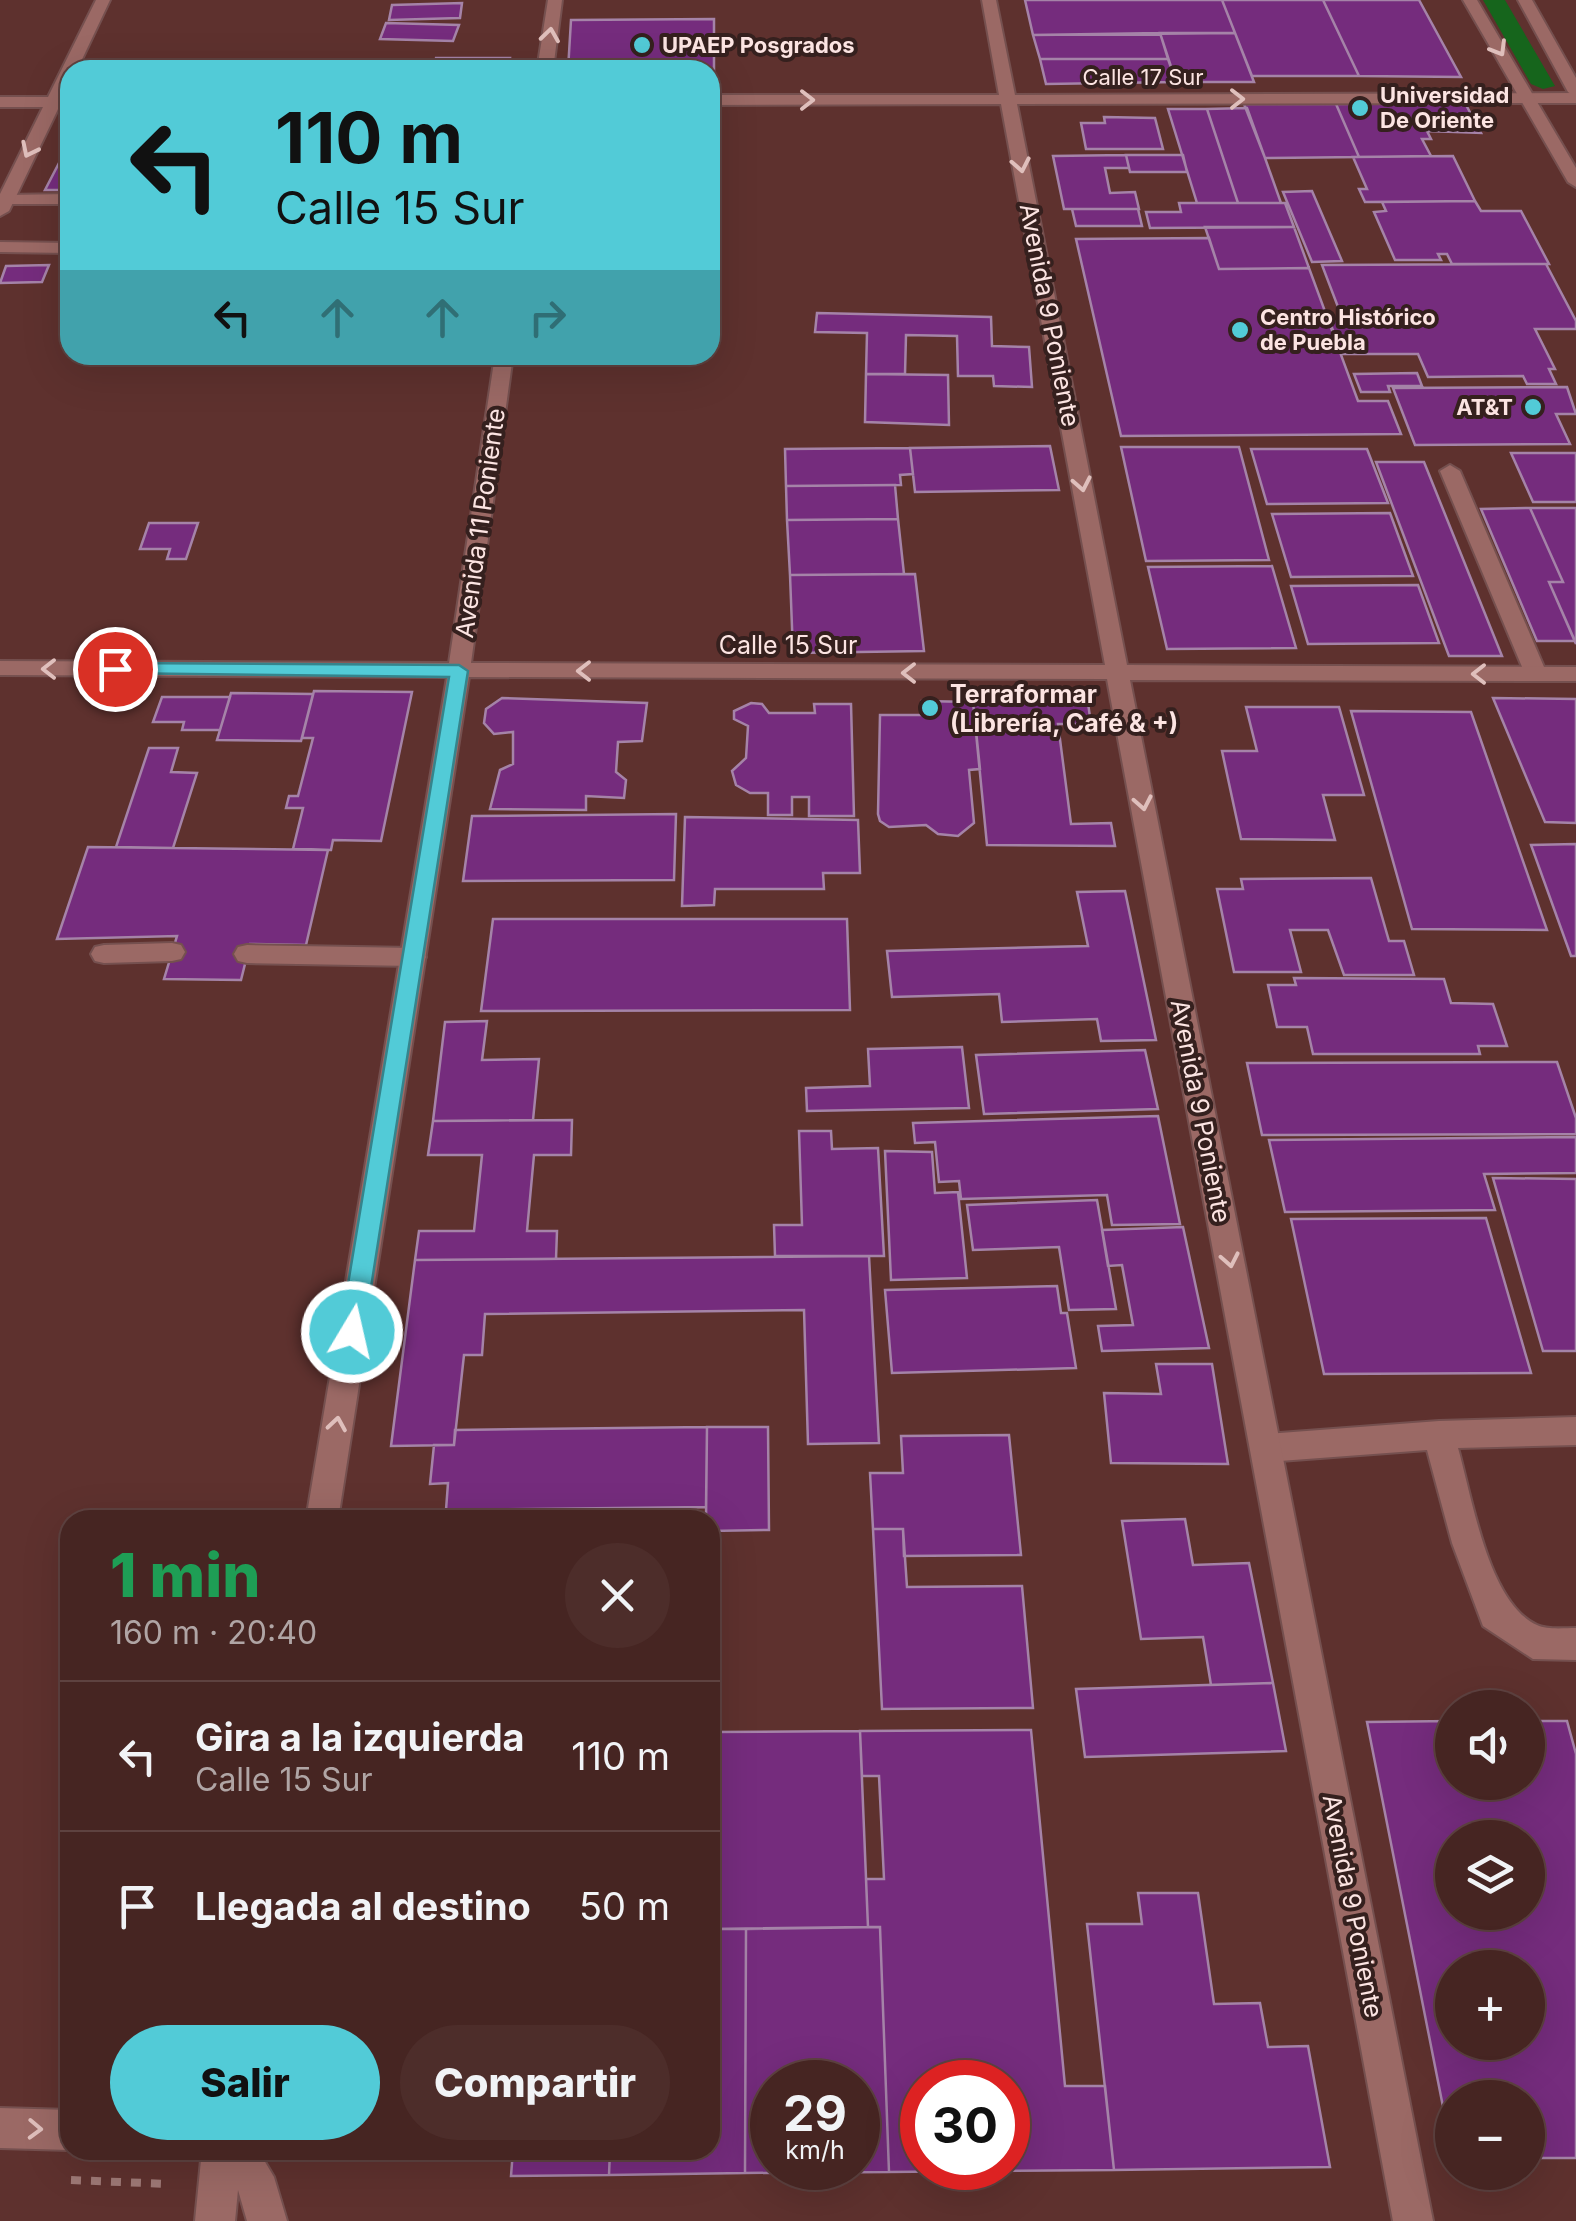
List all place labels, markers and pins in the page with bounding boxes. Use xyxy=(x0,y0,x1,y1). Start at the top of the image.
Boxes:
place label: UPAEP Posgrados xyxy=(662,32,855,58)
marker: UPAEP Posgrados xyxy=(631,34,653,56)
place label: Universidad De Oriente xyxy=(1380,82,1509,133)
marker: Universidad De Oriente xyxy=(1349,97,1371,119)
place label: Centro Histórico de Puebla xyxy=(1260,304,1436,355)
marker: Centro Histórico de Puebla xyxy=(1229,319,1251,341)
place label: AT&T xyxy=(1456,394,1513,420)
marker: AT&T xyxy=(1522,396,1544,418)
pin xyxy=(73,627,158,712)
place label: Terraformar (Librería, Café & +) xyxy=(950,679,1178,738)
marker: Terraformar (Librería, Café & +) xyxy=(919,697,941,719)

